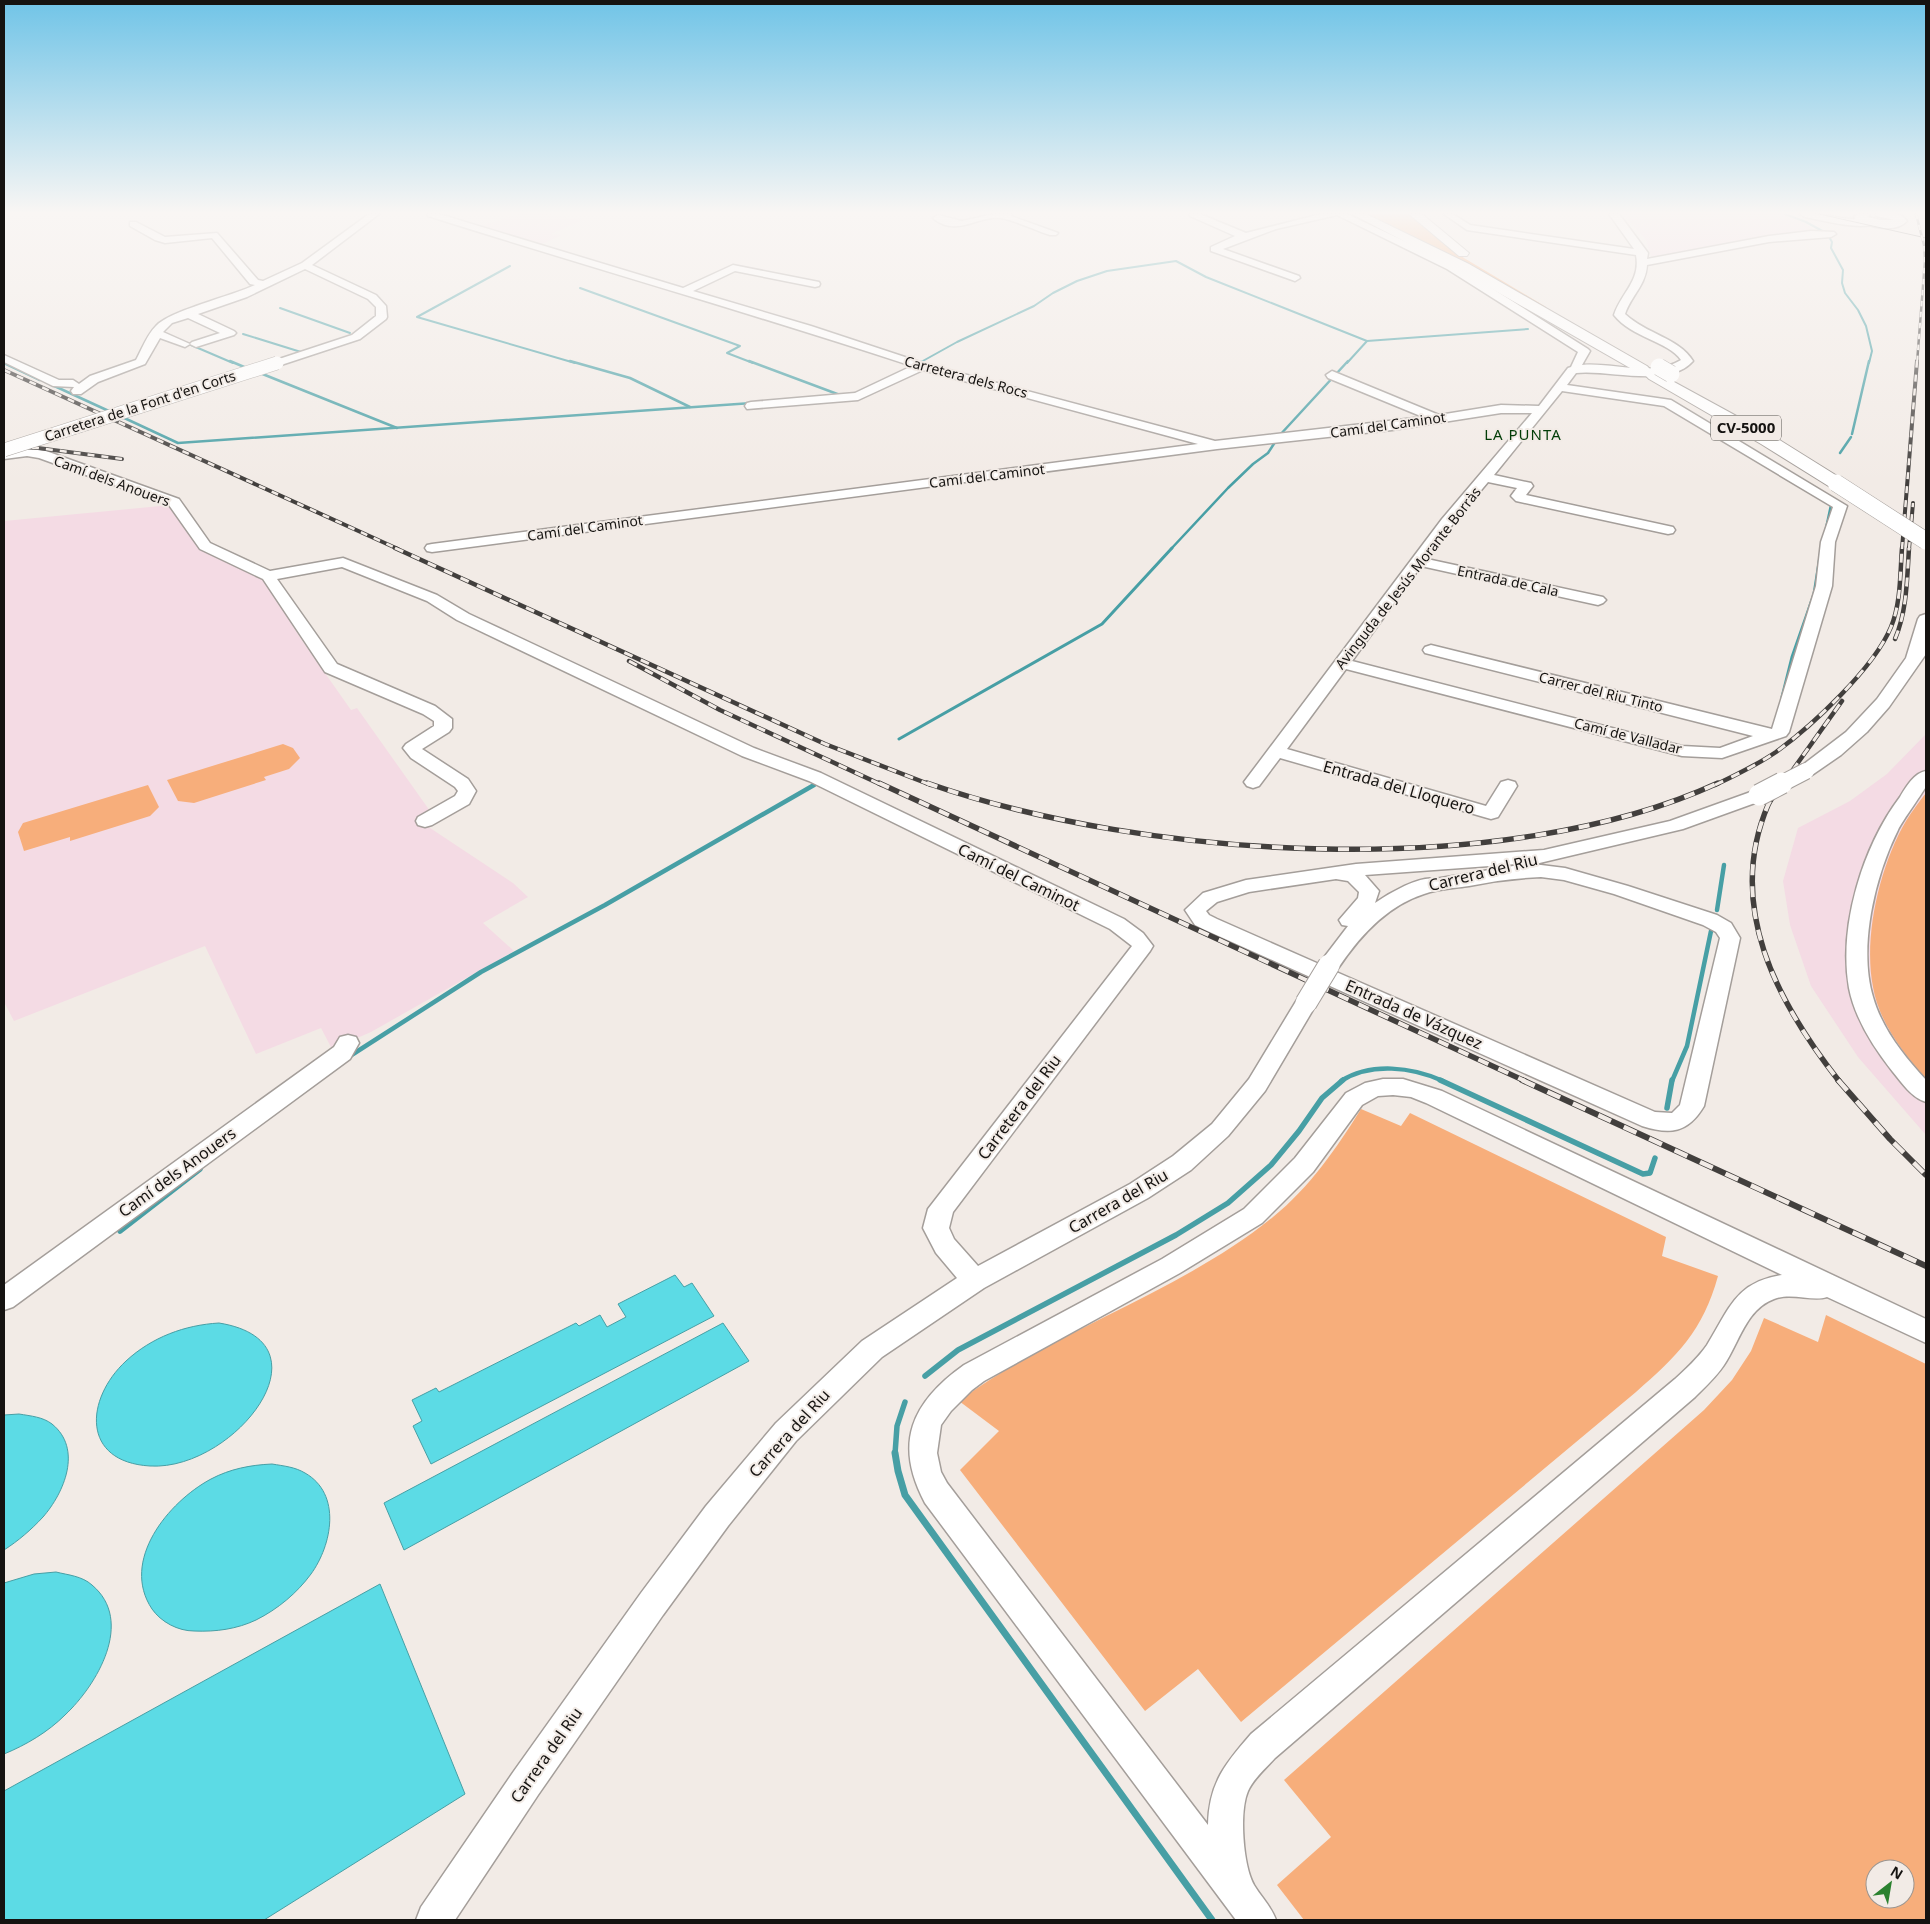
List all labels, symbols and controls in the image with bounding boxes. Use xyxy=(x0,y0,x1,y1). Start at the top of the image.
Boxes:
street label: Carretera dels Rocs xyxy=(902,351,1030,402)
street label: Carretera de la Font d'en Corts xyxy=(42,365,238,445)
street label: Camí del Caminot xyxy=(1329,407,1447,442)
road number: CV-5000 xyxy=(1711,416,1781,440)
district label: LA PUNTA xyxy=(1484,424,1562,444)
street label: Camí dels Anouers xyxy=(51,451,173,511)
street label: Camí del Caminot xyxy=(928,459,1046,492)
street label: Avinguda de Jesús Morante Borràs xyxy=(1330,482,1485,673)
street label: Camí del Caminot xyxy=(526,510,644,545)
street label: Entrada de Cala xyxy=(1456,560,1561,601)
street label: Carrer del Riu Tinto xyxy=(1537,667,1665,716)
street label: Camí de Valladar xyxy=(1572,713,1684,758)
street label: Entrada del Lloquero xyxy=(1321,755,1477,819)
street label: Camí del Caminot xyxy=(954,838,1084,916)
street label: Carrera del Riu xyxy=(1426,848,1540,896)
street label: Entrada de Vázquez xyxy=(1342,974,1486,1054)
street label: Carretera del Riu xyxy=(972,1050,1066,1164)
street label: Camí dels Anouers xyxy=(114,1122,240,1222)
street label: Carrera del Riu xyxy=(1064,1164,1172,1238)
street label: Carrera del Riu xyxy=(744,1384,834,1482)
street label: Carrera del Riu xyxy=(505,1703,587,1807)
north arrow xyxy=(1865,1859,1915,1909)
text: N xyxy=(1887,1861,1907,1884)

